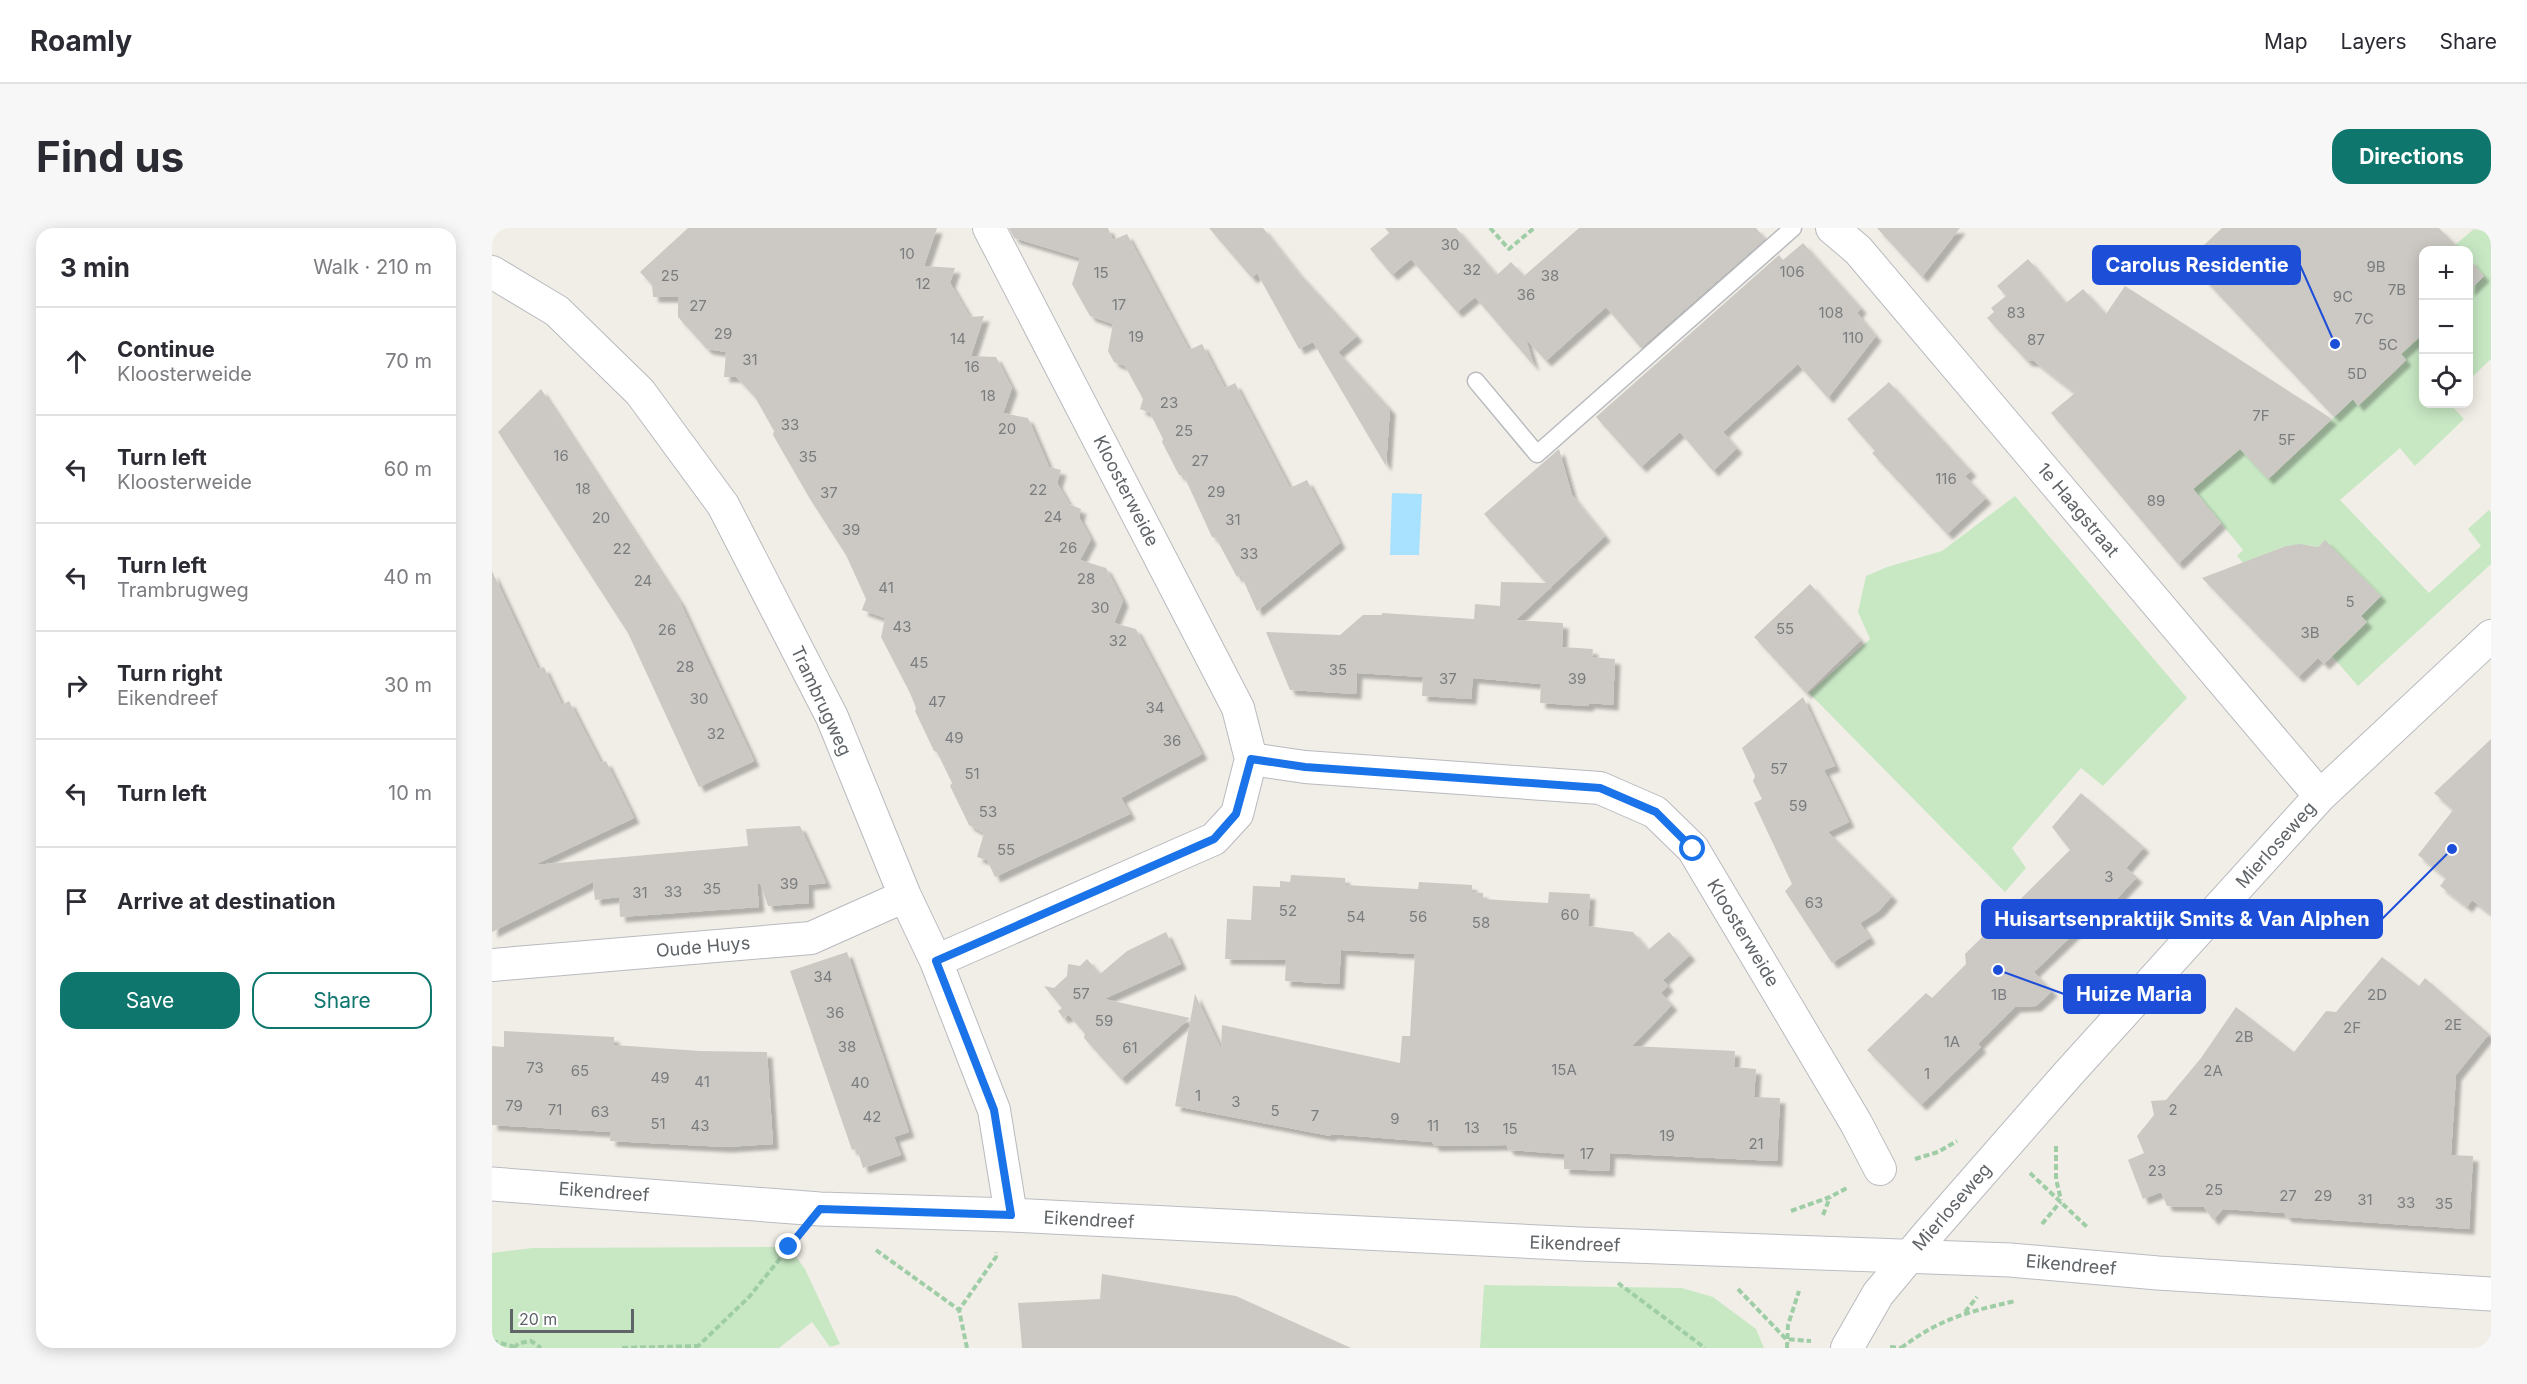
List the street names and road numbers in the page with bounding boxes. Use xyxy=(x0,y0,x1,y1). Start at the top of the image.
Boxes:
street label: Kloosterweide xyxy=(1090,432,1163,550)
street label: 1e Haagstraat xyxy=(2033,459,2124,561)
street label: Trambrugweg xyxy=(787,643,856,759)
street label: Mierloseweg xyxy=(2231,797,2320,892)
street label: Kloosterweide xyxy=(1703,875,1784,990)
street label: Oude Huys xyxy=(655,932,751,961)
street label: Mierloseweg xyxy=(1908,1159,1995,1255)
street label: Eikendreef xyxy=(558,1178,650,1205)
street label: Eikendreef xyxy=(1043,1207,1135,1232)
street label: Eikendreef xyxy=(1529,1231,1621,1256)
street label: Eikendreef xyxy=(2025,1250,2118,1279)

